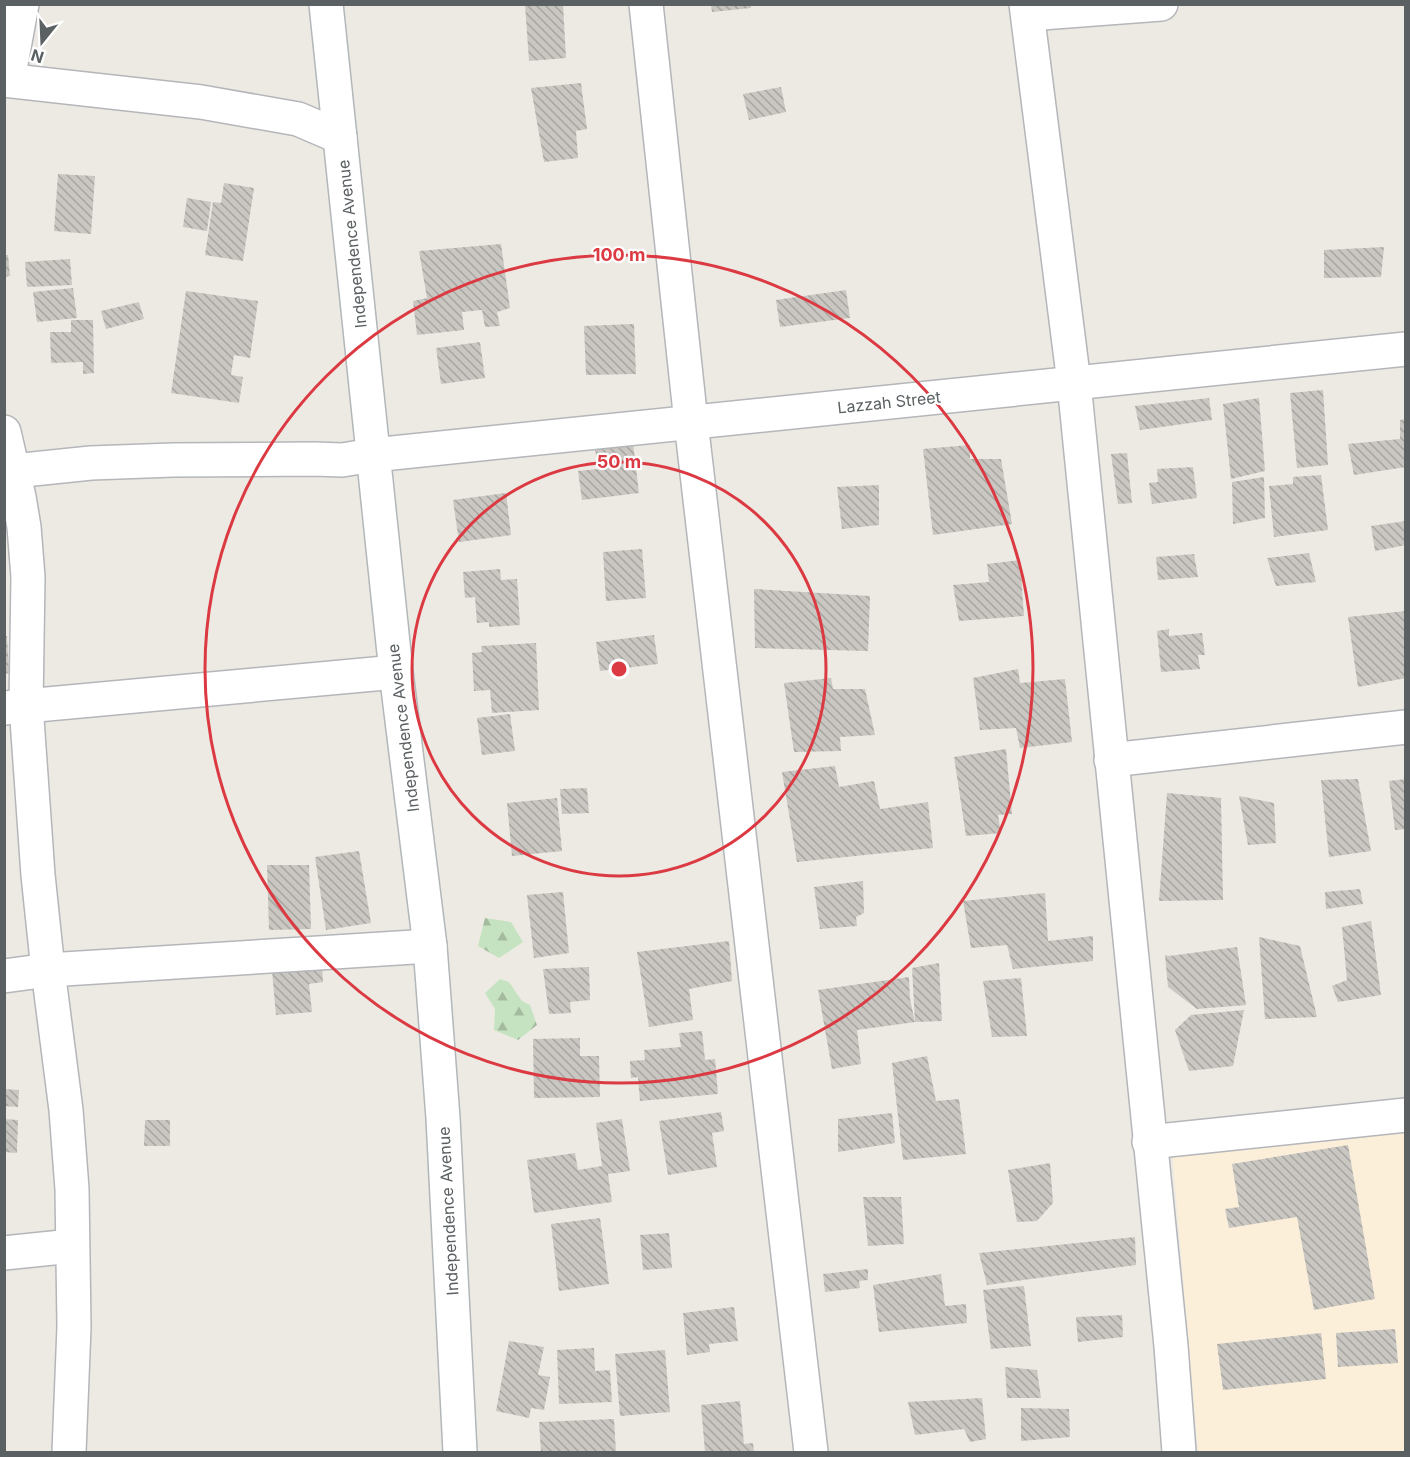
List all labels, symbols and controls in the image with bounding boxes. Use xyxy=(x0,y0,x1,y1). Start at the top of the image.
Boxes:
north arrow xyxy=(12,12,72,72)
text: N xyxy=(28,45,46,68)
street label: Independence Avenue xyxy=(333,159,371,329)
text: 100 m xyxy=(593,244,645,265)
street label: Lazzah Street xyxy=(836,387,942,417)
text: 50 m xyxy=(597,451,641,472)
street label: Independence Avenue xyxy=(383,643,423,813)
centre of rings xyxy=(609,659,629,679)
street label: Independence Avenue xyxy=(434,1126,462,1296)

